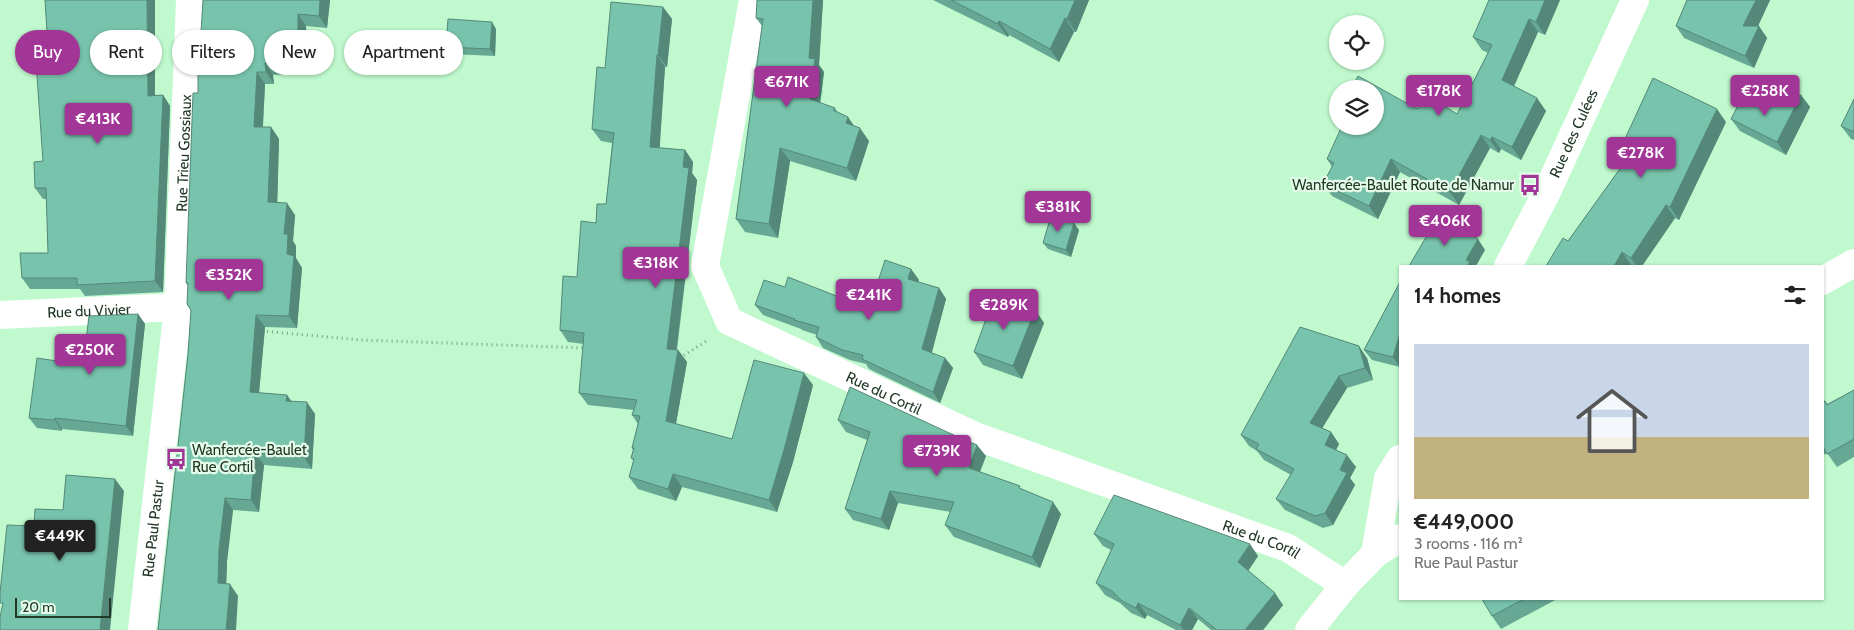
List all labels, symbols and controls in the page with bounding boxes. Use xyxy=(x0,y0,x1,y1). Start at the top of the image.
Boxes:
map controls xyxy=(1329,15,1384,135)
button: locate xyxy=(1329,15,1384,70)
chip: Buy xyxy=(15,30,80,75)
chip: Rent xyxy=(90,30,162,75)
chip: Filters xyxy=(172,30,254,75)
chip: New xyxy=(264,30,334,75)
chip: Apartment xyxy=(344,30,463,75)
pin: €671K xyxy=(752,66,822,108)
text: €671K xyxy=(765,72,809,91)
pin: €178K xyxy=(1404,74,1474,117)
pin: €258K xyxy=(1730,74,1800,117)
button: layers xyxy=(1329,80,1384,135)
text: €178K xyxy=(1417,81,1461,100)
text: €258K xyxy=(1741,81,1789,100)
street label: Rue des Culées xyxy=(1546,86,1602,181)
street label: Rue Trieu Gossiaux xyxy=(173,94,195,212)
pin: €413K xyxy=(63,102,133,145)
text: €413K xyxy=(76,109,120,128)
pin: €278K xyxy=(1606,136,1676,179)
text: €278K xyxy=(1618,143,1664,162)
bus stop icon: Wanfercée-Baulet Route de Namur xyxy=(1517,172,1543,198)
place label: Wanfercée-Baulet Route de Namur xyxy=(1292,176,1514,194)
pin: €381K xyxy=(1023,190,1093,233)
text: €381K xyxy=(1036,197,1080,216)
pin: €406K xyxy=(1410,204,1480,247)
text: €406K xyxy=(1420,211,1470,230)
pin: €318K xyxy=(621,246,691,289)
text: €318K xyxy=(634,253,678,272)
pin: €352K xyxy=(194,258,264,301)
text: €352K xyxy=(206,265,252,284)
pin: €241K xyxy=(834,278,904,321)
icon: filters xyxy=(1781,281,1809,309)
text: 14 homes xyxy=(1414,283,1501,308)
text: €241K xyxy=(847,285,891,304)
pin: €289K xyxy=(969,288,1039,331)
text: €289K xyxy=(980,295,1028,314)
street label: Rue du Vivier xyxy=(47,300,131,322)
pin: €250K xyxy=(55,334,125,376)
text: €250K xyxy=(66,340,114,359)
street label: Rue du Cortil xyxy=(843,368,925,419)
icon: home xyxy=(1567,376,1657,466)
pin: €739K xyxy=(902,434,972,477)
place label: Wanfercée-Baulet Rue Cortil xyxy=(192,441,307,476)
text: €739K xyxy=(914,441,960,460)
bus stop icon: Wanfercée-Baulet Rue Cortil xyxy=(163,446,189,472)
street label: Rue Paul Pastur xyxy=(139,479,168,578)
text: €449,000 xyxy=(1414,509,1514,534)
street label: Rue du Cortil xyxy=(1220,516,1304,563)
pin: €449K xyxy=(25,520,95,562)
text: €449K xyxy=(35,526,85,545)
text: 3 rooms · 116 m² xyxy=(1414,534,1523,553)
text: Rue Paul Pastur xyxy=(1414,553,1518,572)
scale bar xyxy=(15,595,111,618)
text: 20 m xyxy=(22,598,55,616)

